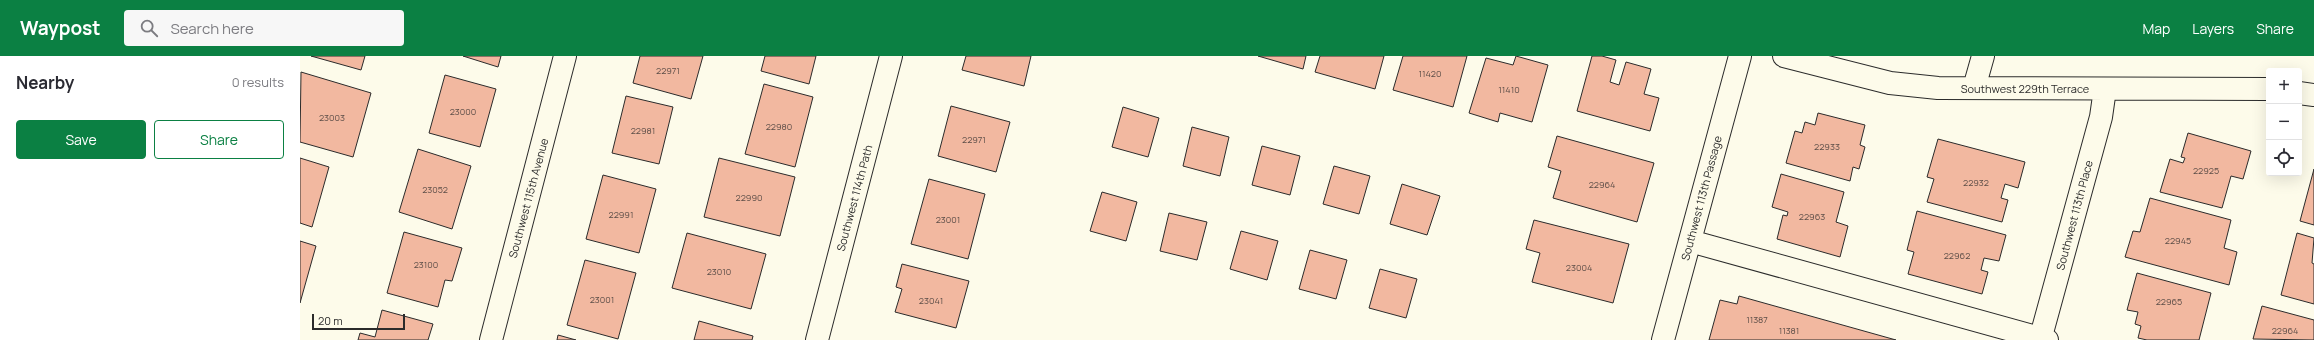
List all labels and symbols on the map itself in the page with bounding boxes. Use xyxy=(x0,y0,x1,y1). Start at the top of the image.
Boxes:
house number: 22971 xyxy=(656,64,680,77)
house number: 11420 xyxy=(1419,67,1441,80)
street label: Southwest 229th Terrace xyxy=(1961,81,2090,96)
house number: 11410 xyxy=(1498,83,1520,96)
house number: 23000 xyxy=(450,105,476,118)
house number: 23003 xyxy=(319,111,345,124)
house number: 22980 xyxy=(766,120,792,133)
house number: 22981 xyxy=(631,124,655,137)
house number: 22971 xyxy=(962,133,986,146)
street label: Southwest 113th Passage xyxy=(1677,133,1725,262)
street label: Southwest 115th Avenue xyxy=(505,136,551,260)
house number: 22933 xyxy=(1814,140,1840,153)
street label: Southwest 114th Path xyxy=(833,143,875,253)
street label: Southwest 113th Place xyxy=(2052,158,2096,272)
house number: 22925 xyxy=(2193,164,2219,177)
house number: 22932 xyxy=(1963,176,1989,189)
house number: 22964 xyxy=(1589,178,1615,191)
house number: 23052 xyxy=(422,183,448,196)
house number: 22990 xyxy=(736,191,762,204)
house number: 22991 xyxy=(609,208,633,221)
house number: 22963 xyxy=(1799,210,1825,223)
house number: 23001 xyxy=(936,213,960,226)
house number: 22945 xyxy=(2165,234,2191,247)
house number: 22962 xyxy=(1944,249,1970,262)
house number: 23100 xyxy=(414,258,438,271)
house number: 23004 xyxy=(1566,261,1592,274)
house number: 23010 xyxy=(707,265,731,278)
house number: 23001 xyxy=(590,293,614,306)
house number: 23041 xyxy=(919,294,943,307)
house number: 22965 xyxy=(2156,295,2182,308)
scale bar xyxy=(312,312,405,331)
house number: 11387 xyxy=(1746,313,1768,326)
house number: 11381 xyxy=(1779,324,1799,337)
house number: 22964 xyxy=(2272,324,2298,337)

